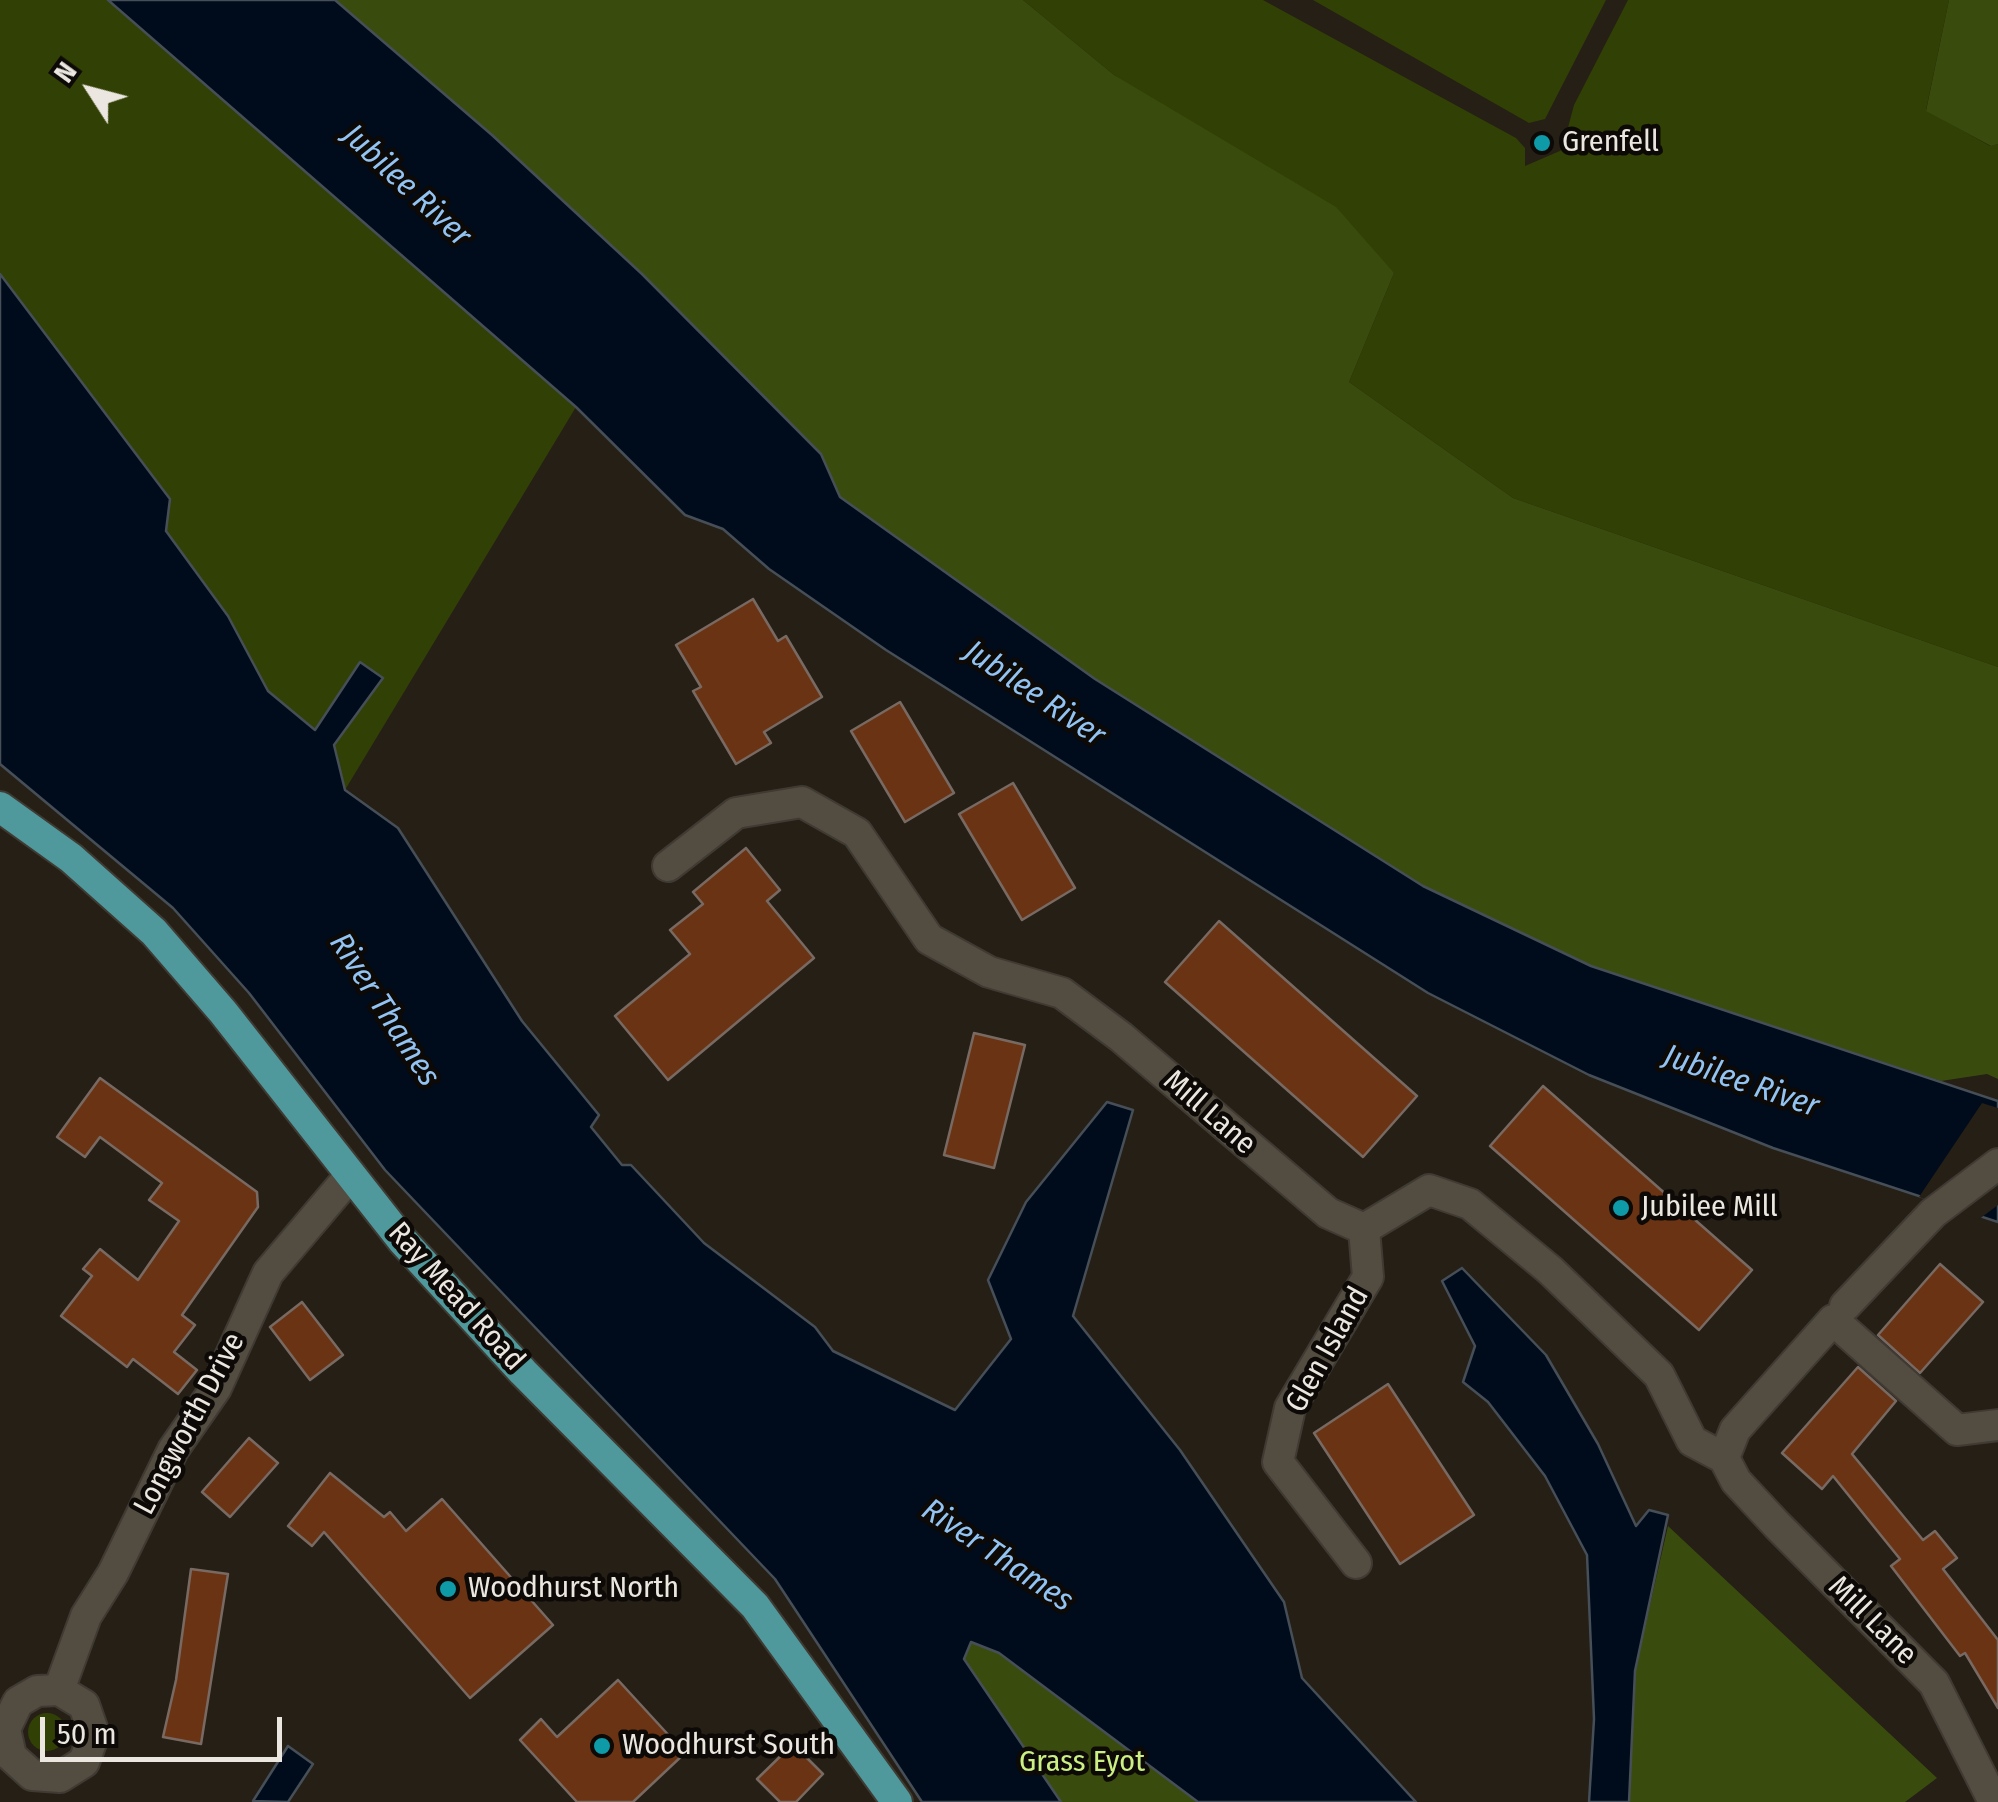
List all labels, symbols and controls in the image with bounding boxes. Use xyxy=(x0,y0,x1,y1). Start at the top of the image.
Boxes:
north arrow xyxy=(40,40,140,140)
text: N xyxy=(47,56,84,89)
water label: Jubilee River xyxy=(334,117,478,255)
place label: Grenfell xyxy=(1562,125,1659,161)
marker: Grenfell xyxy=(1531,132,1553,154)
water label: Jubilee River xyxy=(956,633,1112,755)
water label: River Thames xyxy=(320,926,448,1094)
water label: Jubilee River xyxy=(1658,1038,1824,1126)
street label: Mill Lane xyxy=(1156,1063,1262,1163)
place label: Jubilee Mill xyxy=(1641,1190,1778,1226)
marker: Jubilee Mill xyxy=(1610,1197,1632,1219)
street label: Ray Mead Road xyxy=(380,1216,532,1378)
street label: Glen Island xyxy=(1279,1281,1377,1419)
street label: Longworth Drive xyxy=(127,1327,253,1521)
water label: River Thames xyxy=(914,1491,1080,1621)
street label: Mill Lane xyxy=(1820,1569,1924,1673)
place label: Woodhurst North xyxy=(468,1571,679,1607)
marker: Woodhurst North xyxy=(437,1578,459,1600)
scale bar xyxy=(45,1697,288,1759)
text: 50 m xyxy=(57,1716,117,1752)
place label: Woodhurst South xyxy=(622,1728,835,1764)
marker: Woodhurst South xyxy=(591,1735,613,1757)
park label: Grass Eyot xyxy=(1019,1745,1145,1781)

